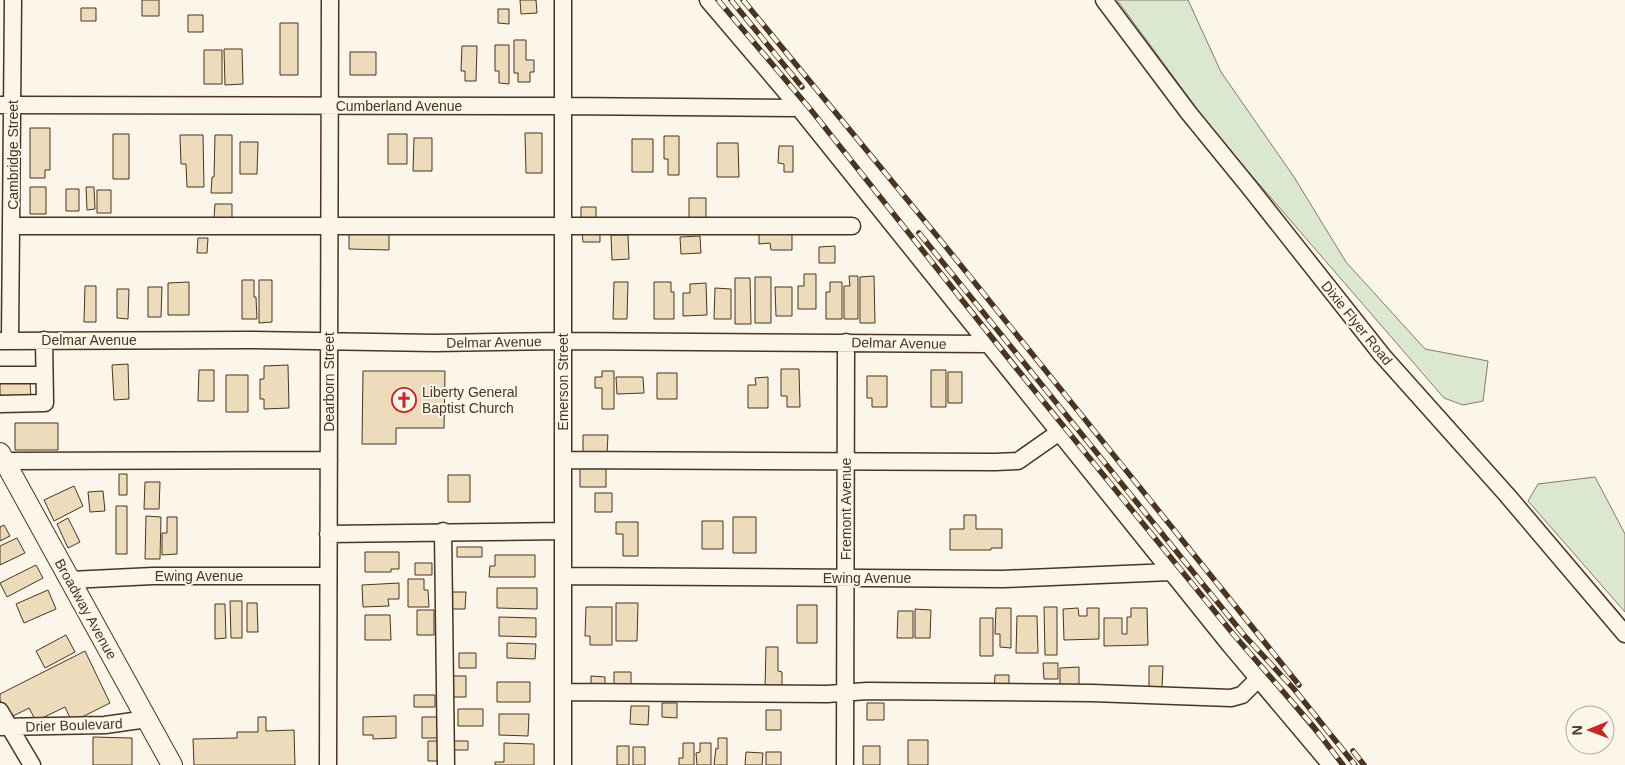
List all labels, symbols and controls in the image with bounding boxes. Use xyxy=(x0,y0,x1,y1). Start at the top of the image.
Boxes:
street label: Cumberland Avenue xyxy=(336,98,463,114)
street label: Cambridge Street xyxy=(5,100,21,210)
street label: Dixie Flyer Road xyxy=(1318,278,1396,368)
street label: Delmar Avenue xyxy=(41,332,137,348)
street label: Dearborn Street xyxy=(321,332,337,432)
street label: Delmar Avenue xyxy=(446,333,542,351)
street label: Emerson Street xyxy=(555,333,571,431)
street label: Delmar Avenue xyxy=(851,334,947,352)
place label: Liberty General Baptist Church xyxy=(422,384,518,416)
church icon: Liberty General Baptist Church xyxy=(391,387,417,413)
street label: Fremont Avenue xyxy=(838,458,854,560)
street label: Broadway Avenue xyxy=(52,556,120,662)
street label: Ewing Avenue xyxy=(155,568,243,584)
street label: Ewing Avenue xyxy=(823,570,911,586)
north arrow xyxy=(1565,705,1615,755)
street label: Drier Boulevard xyxy=(25,715,123,735)
text: N xyxy=(1569,725,1585,735)

